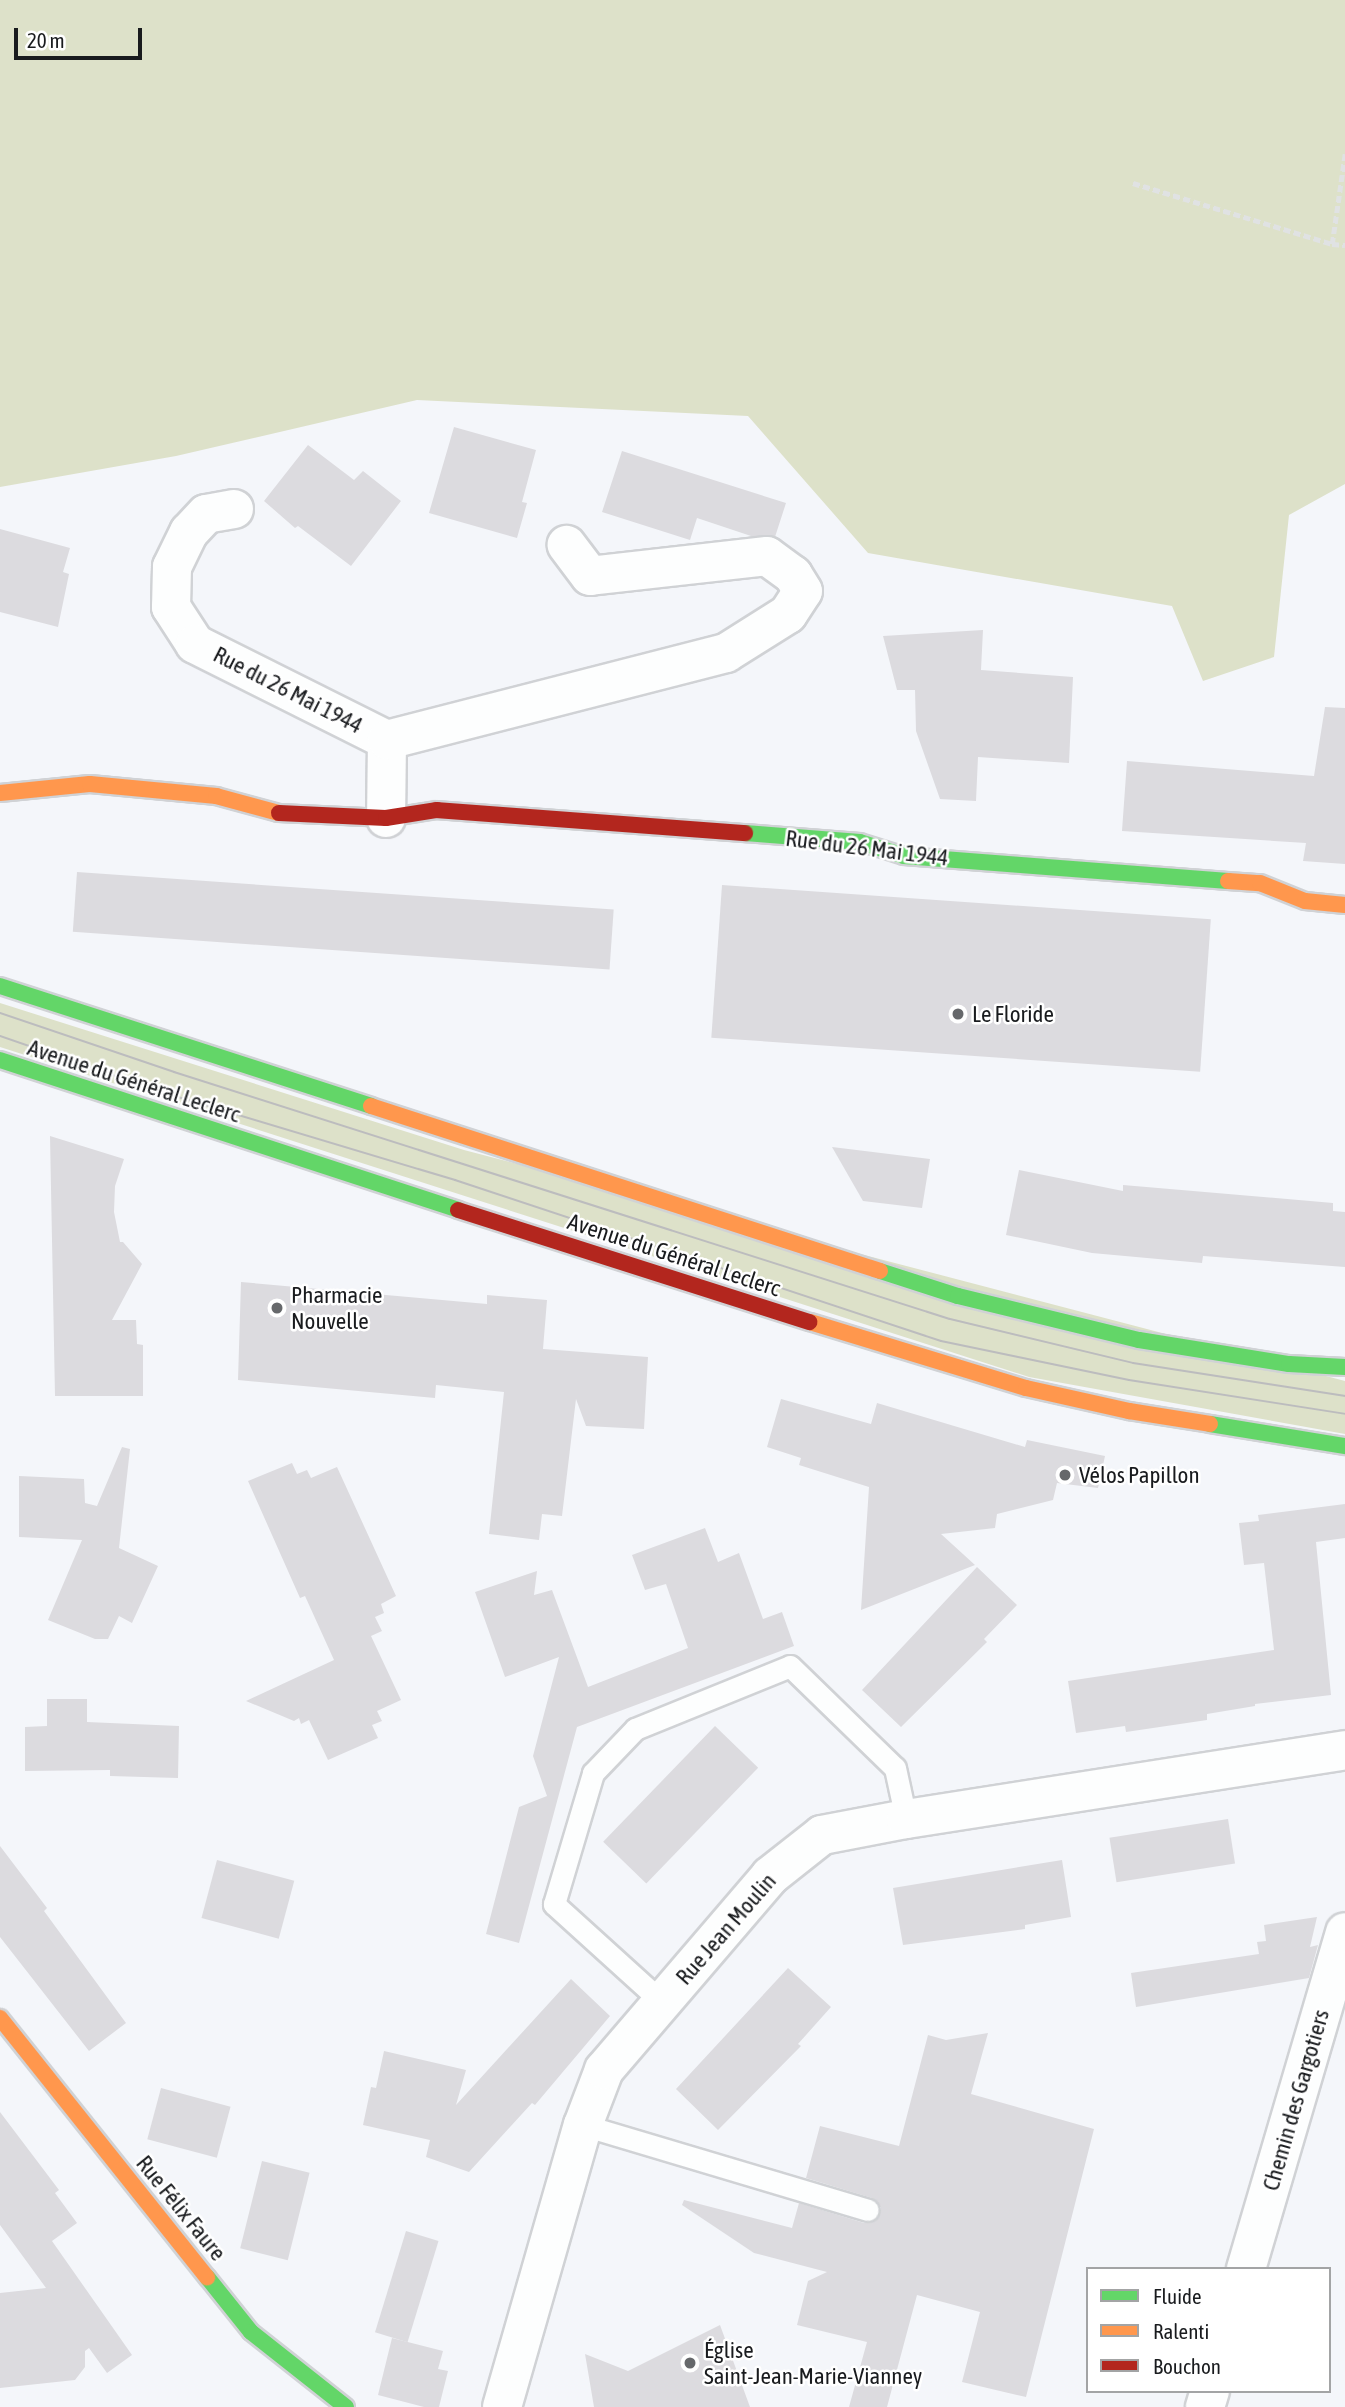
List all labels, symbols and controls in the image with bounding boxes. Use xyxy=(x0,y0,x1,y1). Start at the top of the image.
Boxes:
scale bar xyxy=(18,14,145,58)
text: 20 m xyxy=(27,28,65,52)
street label: Rue du 26 Mai 1944 xyxy=(209,640,367,740)
street label: Rue du 26 Mai 1944 xyxy=(784,824,950,872)
place label: Le Floride xyxy=(972,1000,1054,1028)
marker: Le Floride xyxy=(950,1006,966,1022)
street label: Avenue du Général Leclerc xyxy=(24,1034,244,1128)
street label: Avenue du Général Leclerc xyxy=(564,1208,784,1302)
place label: Pharmacie Nouvelle xyxy=(291,1281,382,1335)
marker: Pharmacie Nouvelle xyxy=(269,1300,285,1316)
place label: Vélos Papillon xyxy=(1079,1461,1200,1489)
marker: Vélos Papillon xyxy=(1057,1467,1073,1483)
street label: Rue Jean Moulin xyxy=(670,1868,782,1990)
street label: Chemin des Gargotiers xyxy=(1257,2006,1335,2194)
street label: Rue Félix Faure xyxy=(130,2150,232,2266)
legend xyxy=(1086,2267,1331,2393)
text: Fluide xyxy=(1153,2284,1202,2308)
text: Ralenti xyxy=(1153,2319,1209,2343)
place label: Église Saint-Jean-Marie-Vianney xyxy=(704,2336,922,2390)
text: Bouchon xyxy=(1153,2354,1221,2378)
marker: Église Saint-Jean-Marie-Vianney xyxy=(682,2355,698,2371)

